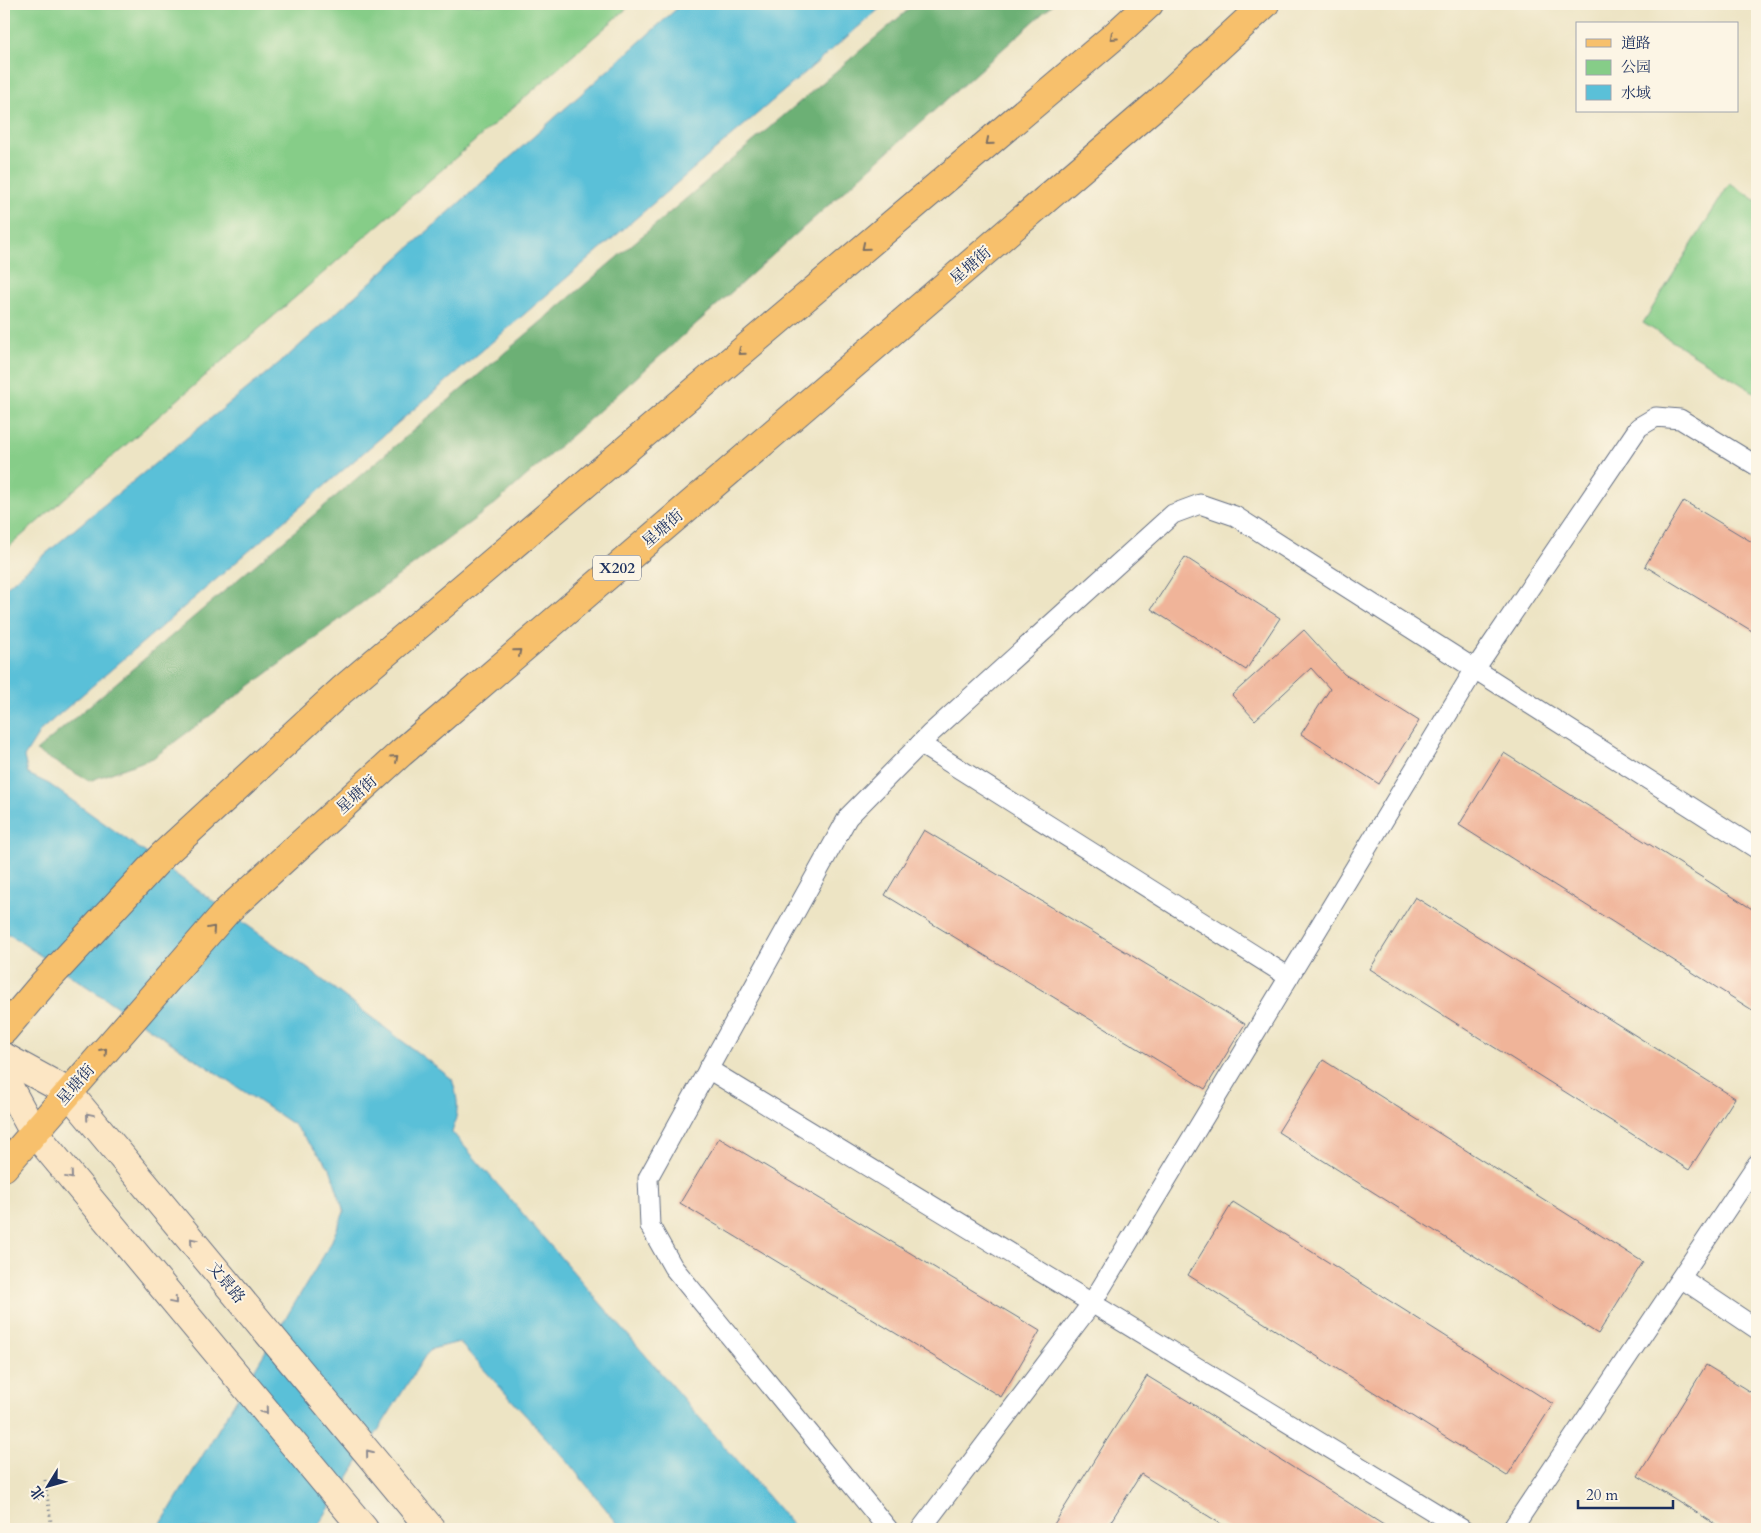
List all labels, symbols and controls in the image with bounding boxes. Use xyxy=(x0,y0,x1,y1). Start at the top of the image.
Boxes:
legend xyxy=(1576,22,1738,112)
one-way arrow xyxy=(1110,31,1119,40)
text: 道路 xyxy=(1621,33,1651,53)
text: 公园 xyxy=(1621,57,1651,77)
text: 水域 xyxy=(1621,83,1651,103)
one-way arrow xyxy=(986,136,995,145)
one-way arrow xyxy=(862,241,871,250)
street label: 星塘街 xyxy=(945,242,996,290)
one-way arrow xyxy=(738,346,747,355)
street label: 星塘街 xyxy=(637,505,688,553)
road number: X202 xyxy=(593,556,641,580)
one-way arrow xyxy=(512,649,521,658)
one-way arrow xyxy=(389,755,398,764)
street label: 星塘街 xyxy=(331,771,382,819)
one-way arrow xyxy=(206,925,215,934)
one-way arrow xyxy=(99,1047,108,1056)
street label: 星塘街 xyxy=(52,1059,100,1110)
one-way arrow xyxy=(86,1113,94,1122)
one-way arrow xyxy=(65,1170,74,1179)
one-way arrow xyxy=(189,1237,198,1246)
street label: 文景路 xyxy=(202,1257,250,1308)
one-way arrow xyxy=(168,1295,177,1304)
one-way arrow xyxy=(260,1405,269,1414)
one-way arrow xyxy=(365,1450,374,1459)
north arrow xyxy=(22,1460,72,1510)
scale bar xyxy=(1578,1478,1674,1510)
text: 北 xyxy=(26,1482,50,1505)
text: 20 m xyxy=(1586,1485,1618,1505)

